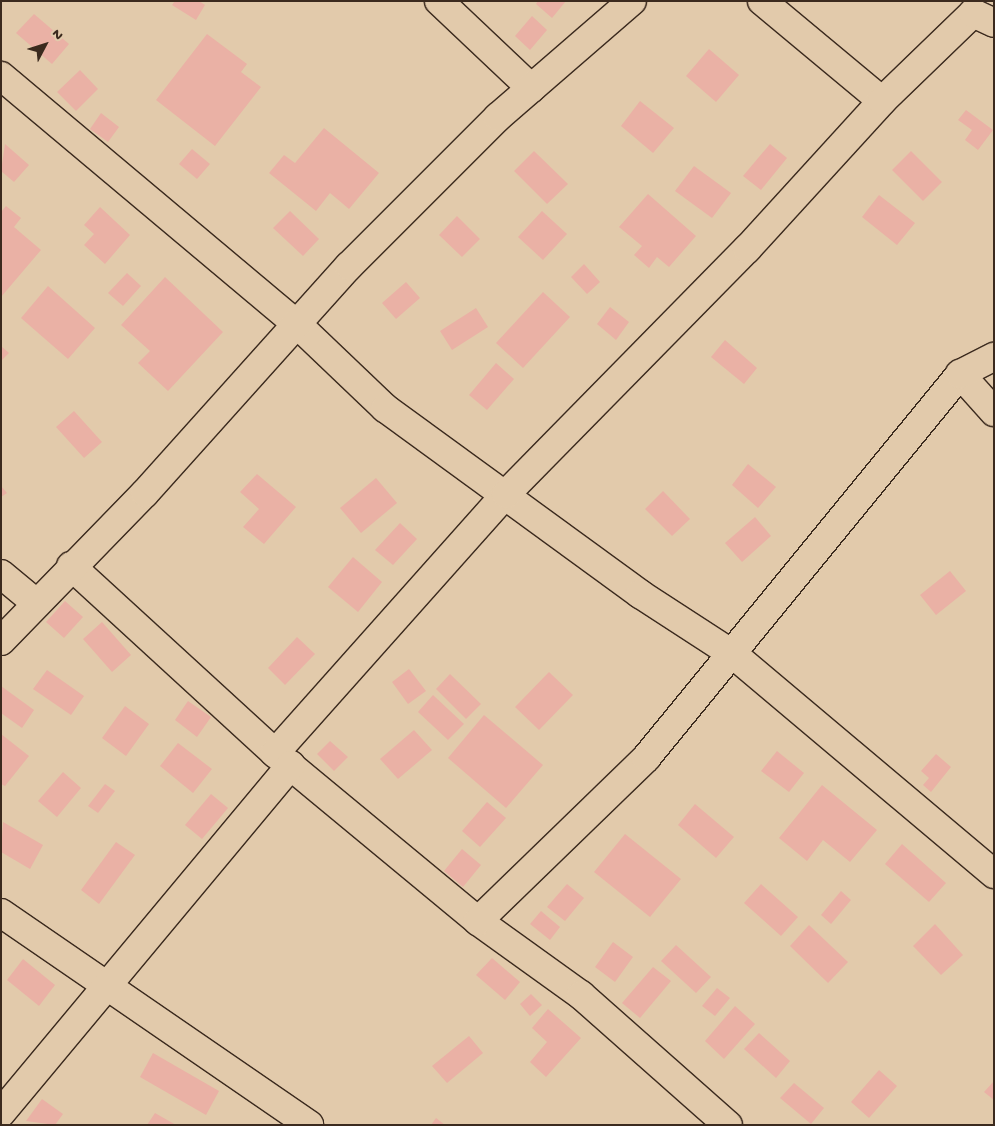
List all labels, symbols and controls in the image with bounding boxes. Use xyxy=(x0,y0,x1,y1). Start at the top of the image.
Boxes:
north arrow xyxy=(20,20,70,70)
text: N xyxy=(47,26,66,44)

